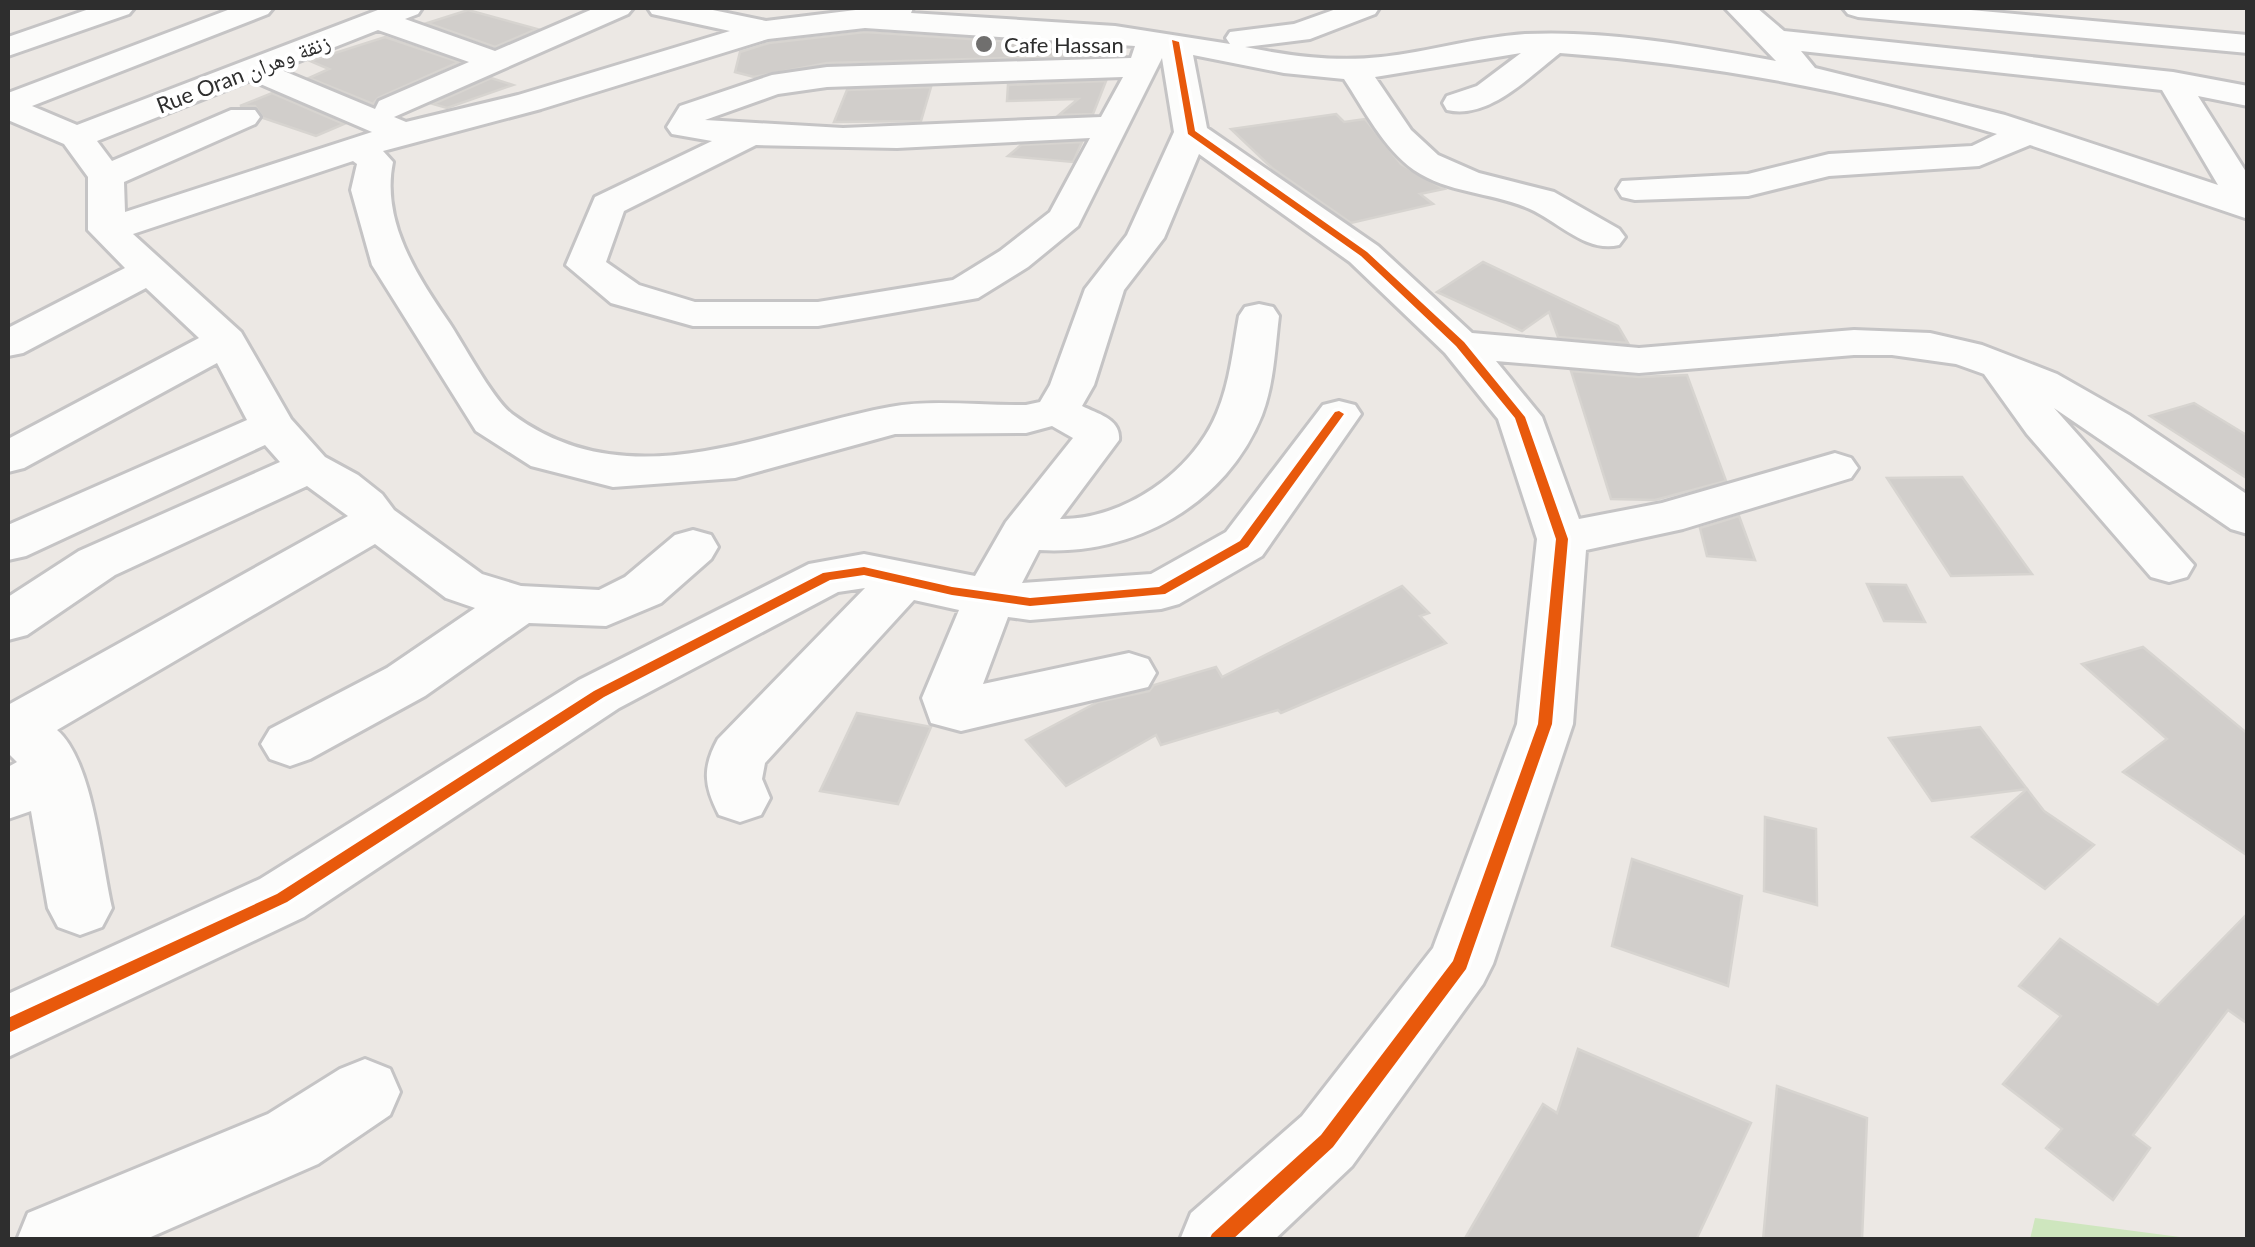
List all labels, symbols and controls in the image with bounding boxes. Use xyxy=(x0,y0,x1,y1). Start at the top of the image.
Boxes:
street label: Rue Oran زنقة وهران xyxy=(152,27,334,120)
place label: Cafe Hassan xyxy=(1004,31,1124,58)
marker: Cafe Hassan xyxy=(973,33,995,55)

